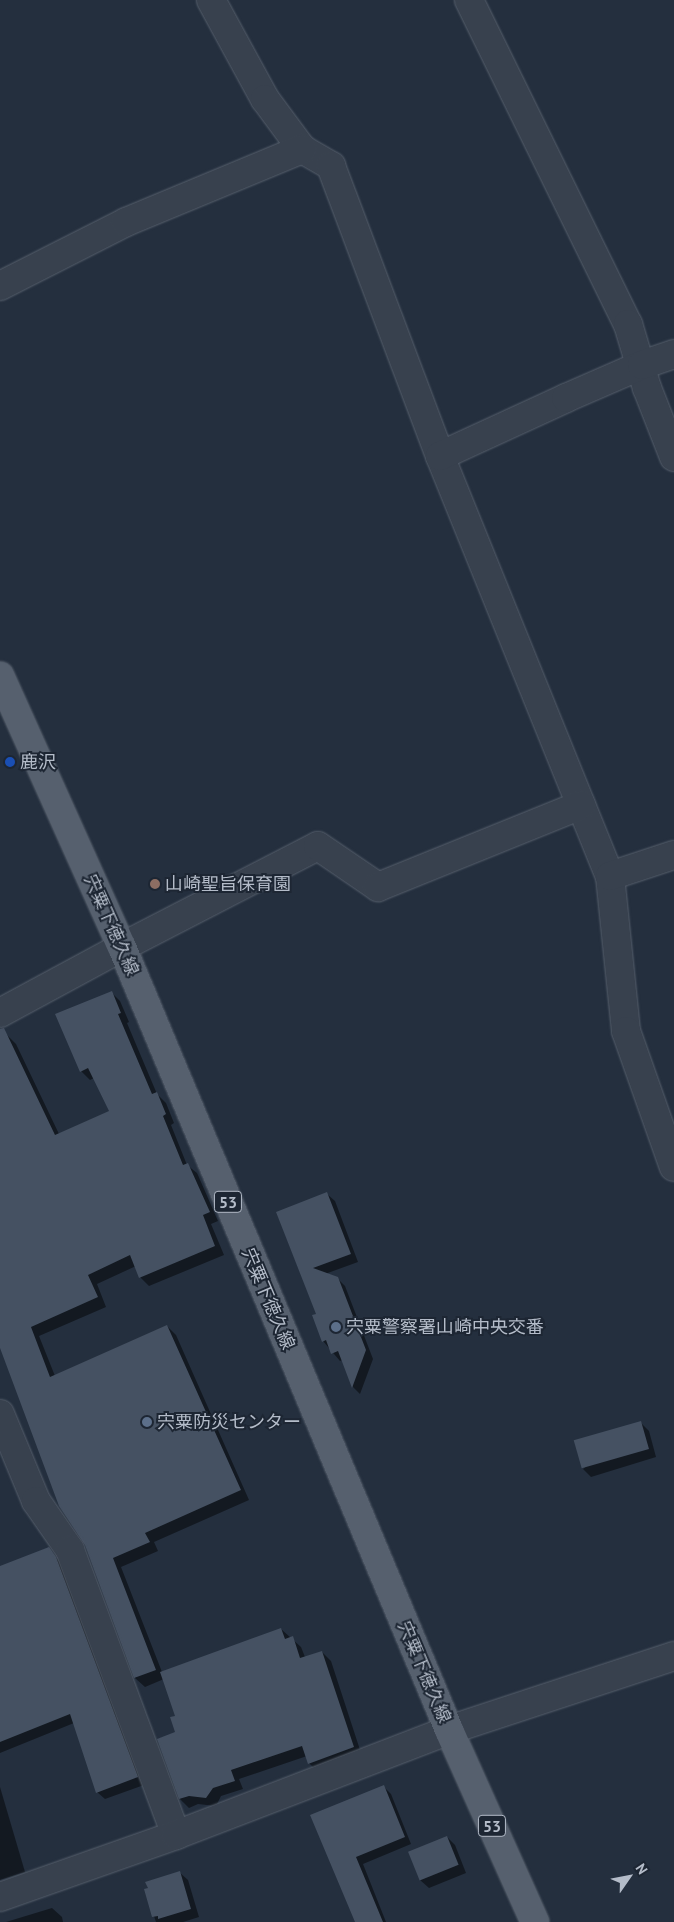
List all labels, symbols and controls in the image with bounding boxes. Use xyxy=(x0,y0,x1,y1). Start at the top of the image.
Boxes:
place label: 鹿沢 xyxy=(20,751,56,773)
marker: 鹿沢 xyxy=(4,756,16,768)
street label: 宍粟下徳久線 xyxy=(79,871,143,979)
place label: 山崎聖旨保育園 xyxy=(165,873,291,895)
marker: 山崎聖旨保育園 xyxy=(149,878,161,890)
road number: 53 xyxy=(213,1188,243,1216)
street label: 宍粟下徳久線 xyxy=(237,1245,299,1353)
place label: 宍粟警察署山崎中央交番 xyxy=(346,1316,544,1338)
marker: 宍粟警察署山崎中央交番 xyxy=(330,1321,342,1333)
place label: 宍粟防災センター xyxy=(157,1411,301,1433)
marker: 宍粟防災センター xyxy=(141,1416,153,1428)
street label: 宍粟下徳久線 xyxy=(393,1618,455,1726)
road number: 53 xyxy=(477,1812,507,1840)
north arrow xyxy=(604,1852,654,1902)
text: N xyxy=(632,1860,652,1878)

